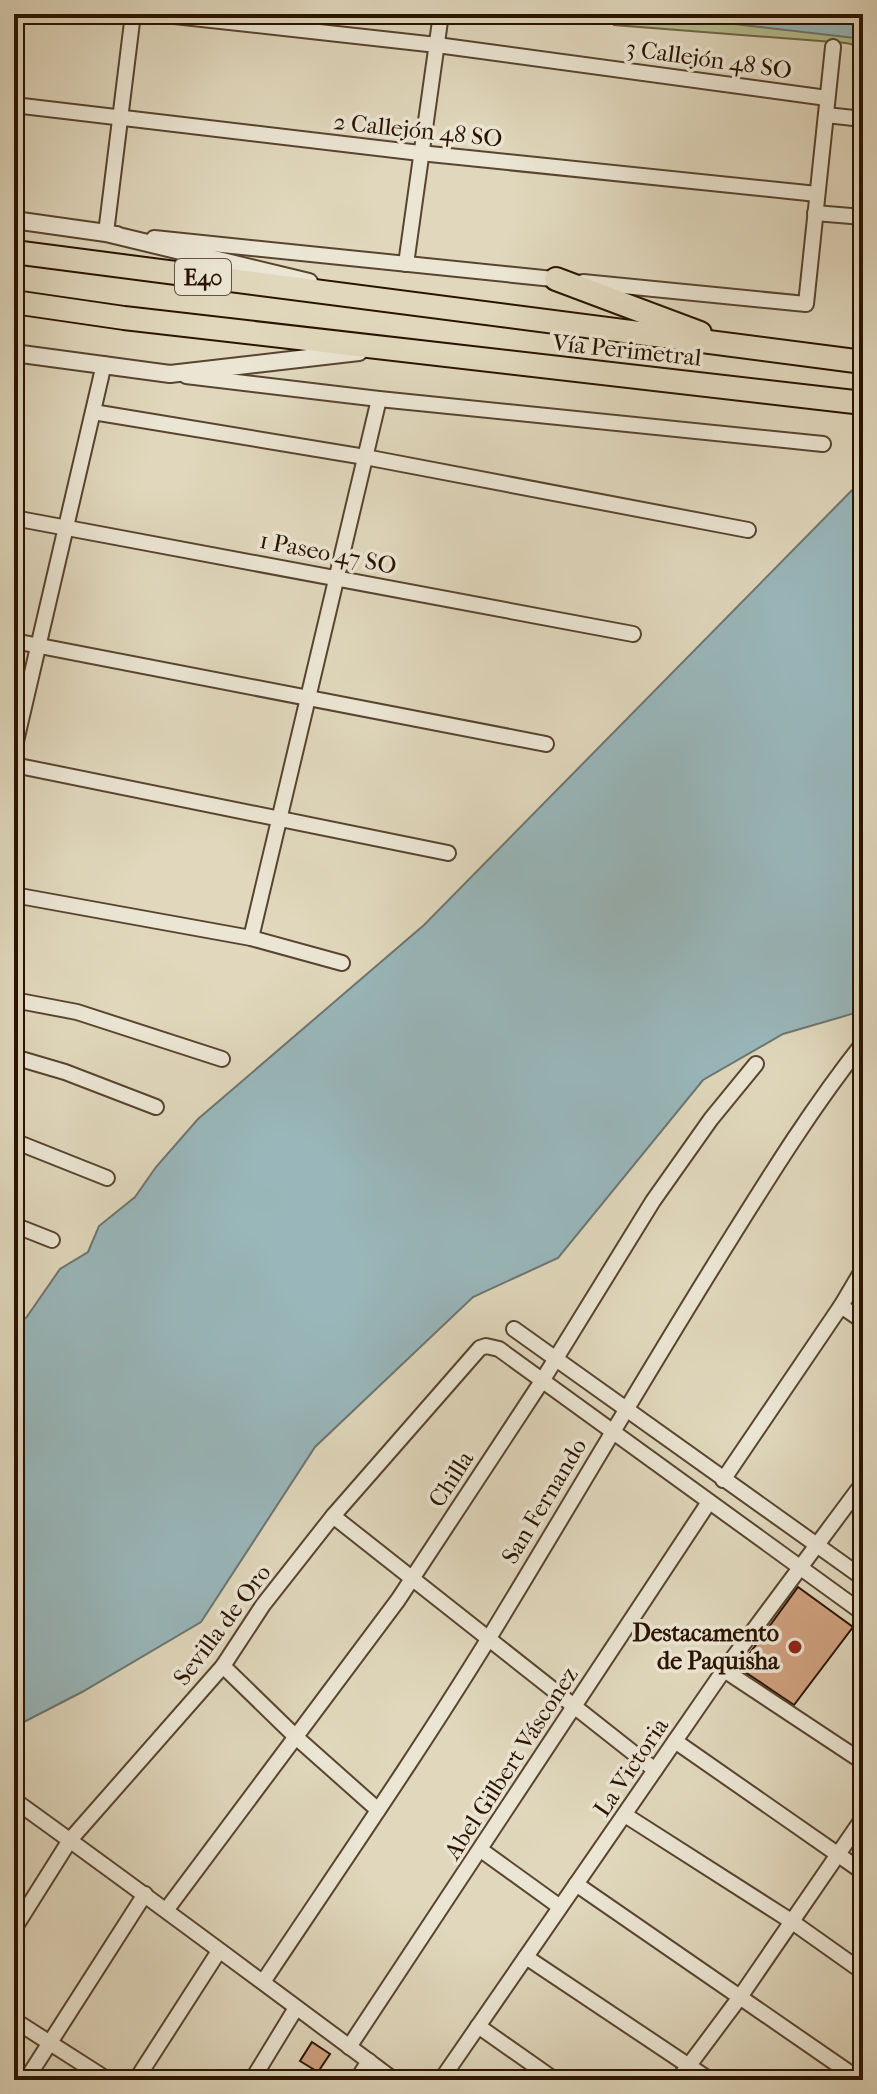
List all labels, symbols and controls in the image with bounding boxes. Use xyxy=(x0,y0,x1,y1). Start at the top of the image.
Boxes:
street label: 3 Callejón 48 SO xyxy=(624,34,794,84)
street label: 2 Callejón 48 SO xyxy=(332,107,504,153)
road number: E40 xyxy=(175,259,231,295)
street label: Vía Perimetral xyxy=(550,328,703,372)
street label: 1 Paseo 47 SO xyxy=(257,526,399,580)
street label: San Fernando xyxy=(496,1433,592,1569)
street label: Chilla xyxy=(423,1445,480,1512)
street label: Sevilla de Oro xyxy=(167,1559,277,1691)
place label: Destacamento de Paquisha xyxy=(632,1619,780,1675)
marker: Destacamento de Paquisha xyxy=(786,1638,804,1656)
street label: Abel Gilbert Vásconez xyxy=(438,1661,584,1865)
street label: La Victoria xyxy=(588,1712,675,1822)

